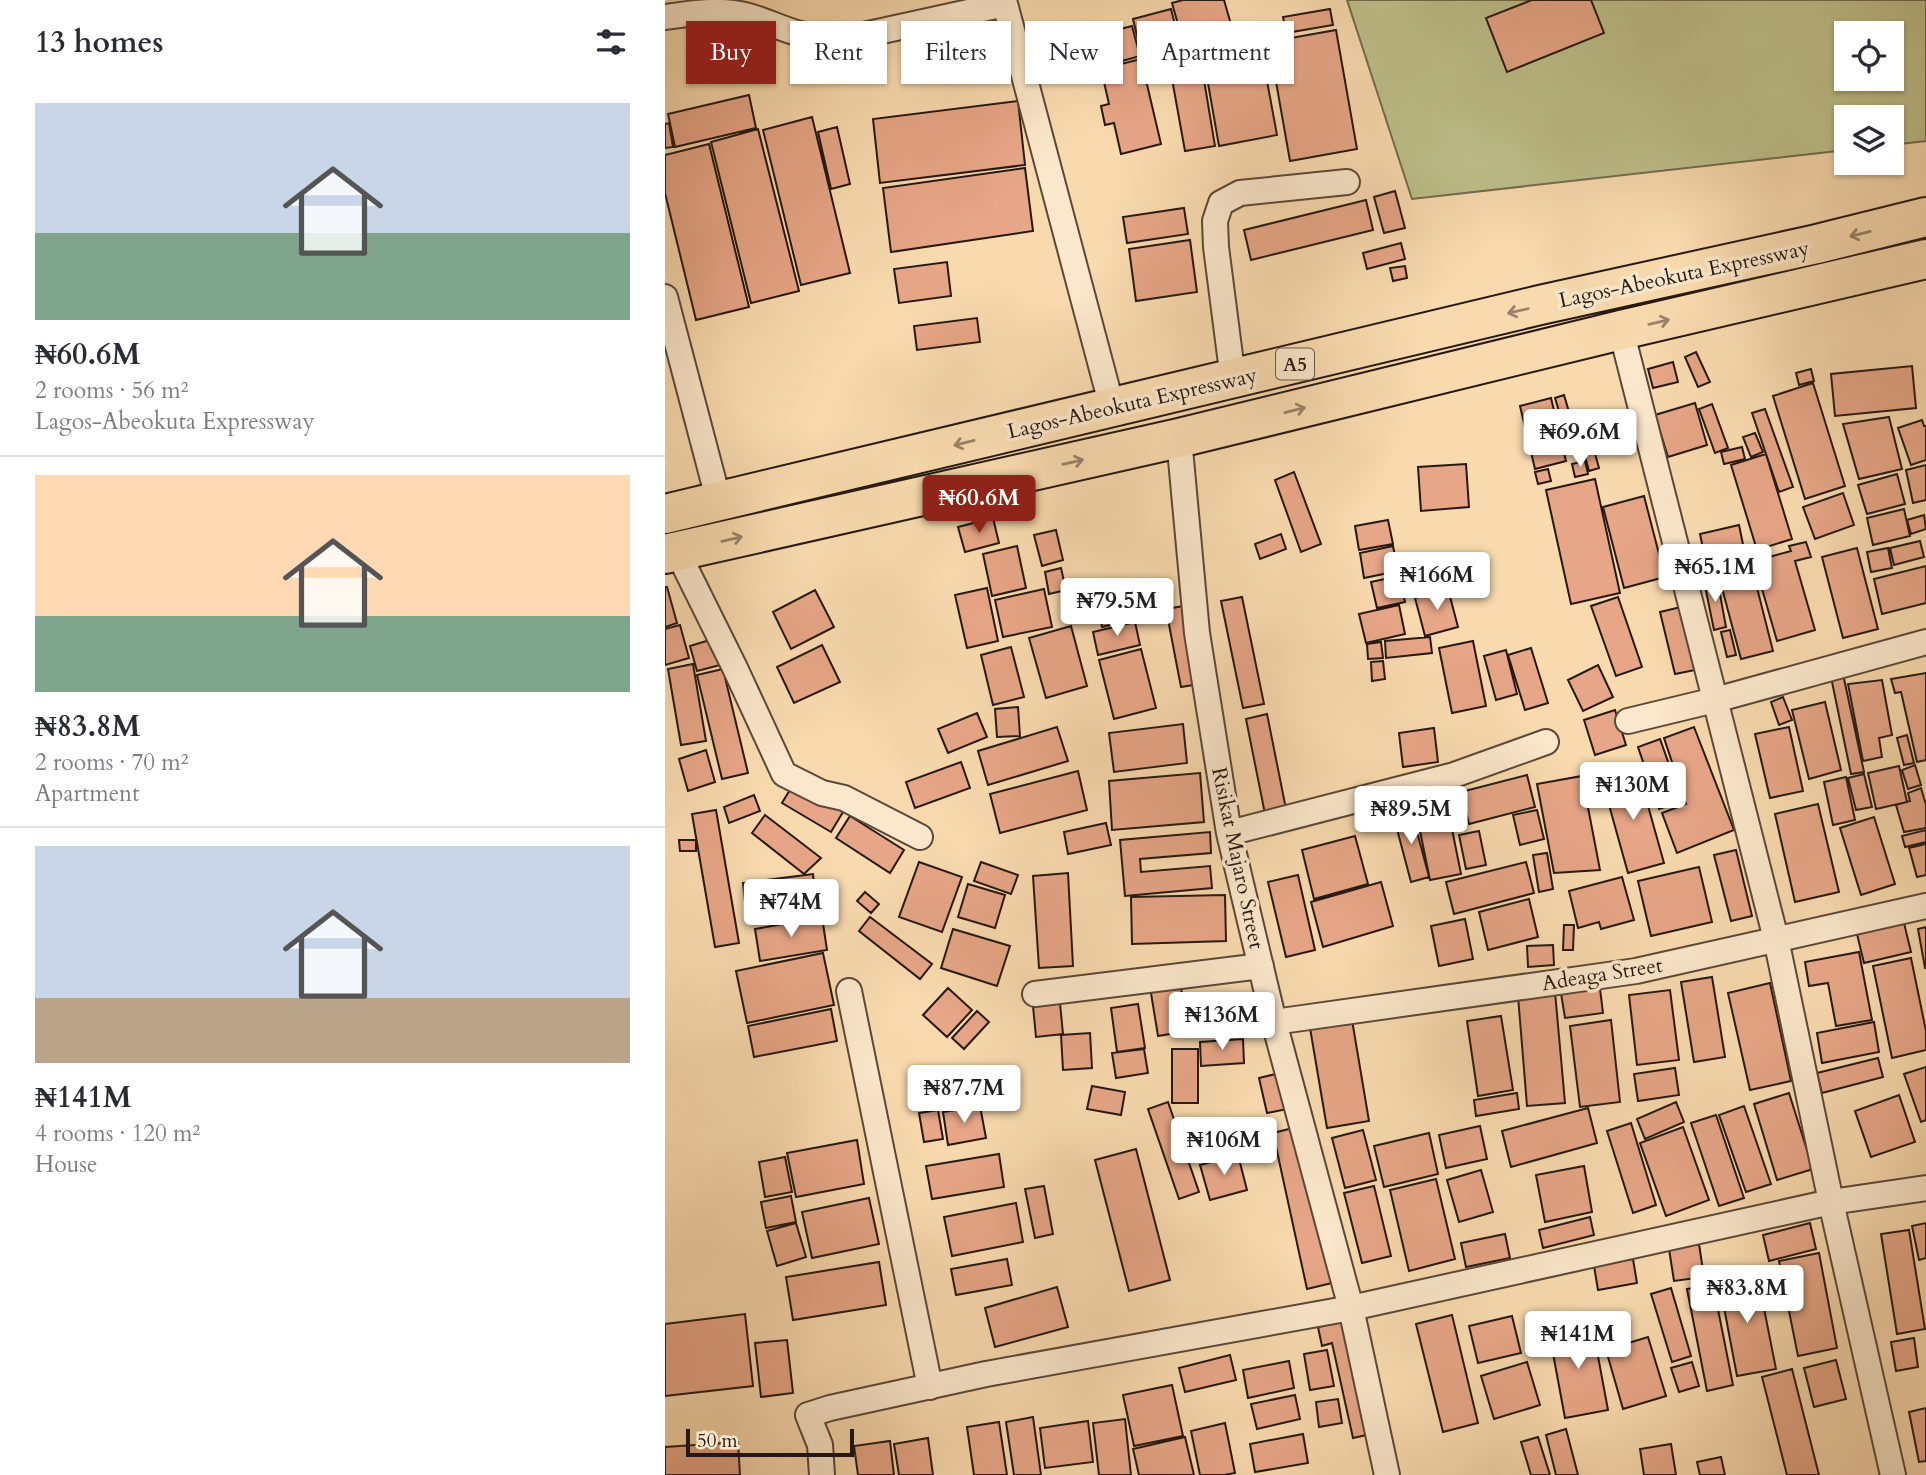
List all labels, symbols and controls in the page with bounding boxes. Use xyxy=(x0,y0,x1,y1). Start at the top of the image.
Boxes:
chip: Buy xyxy=(686,21,776,84)
chip: Rent xyxy=(790,21,887,84)
chip: Filters xyxy=(901,21,1011,84)
chip: New xyxy=(1025,21,1123,84)
chip: Apartment xyxy=(1137,21,1294,84)
map controls xyxy=(1834,21,1904,175)
button: locate xyxy=(1834,21,1904,91)
text: 13 homes xyxy=(35,22,164,63)
icon: filters xyxy=(592,23,630,61)
button: layers xyxy=(1834,105,1904,175)
icon: home xyxy=(270,148,396,274)
one-way arrow xyxy=(1849,228,1872,241)
street label: Lagos-Abeokuta Expressway xyxy=(1556,234,1812,315)
one-way arrow xyxy=(1508,305,1530,318)
one-way arrow xyxy=(1647,314,1669,327)
text: ₦60.6M xyxy=(35,334,141,375)
road number: A5 xyxy=(1276,348,1314,380)
street label: Lagos-Abeokuta Expressway xyxy=(1004,361,1260,446)
text: 2 rooms · 56 m² xyxy=(35,375,188,406)
one-way arrow xyxy=(1283,403,1305,416)
text: Lagos-Abeokuta Expressway xyxy=(35,406,315,437)
pin: ₦69.6M xyxy=(1523,410,1637,469)
text: ₦69.6M xyxy=(1540,416,1620,447)
one-way arrow xyxy=(953,437,975,450)
one-way arrow xyxy=(1061,455,1084,468)
pin: ₦60.6M xyxy=(922,476,1036,535)
text: ₦60.6M xyxy=(939,482,1019,513)
icon: home xyxy=(270,520,396,646)
one-way arrow xyxy=(720,531,743,545)
pin: ₦65.1M xyxy=(1658,544,1772,604)
text: ₦65.1M xyxy=(1675,551,1755,582)
pin: ₦166M xyxy=(1388,552,1486,612)
text: ₦166M xyxy=(1400,559,1474,590)
pin: ₦79.5M xyxy=(1060,578,1174,638)
text: ₦79.5M xyxy=(1077,585,1157,616)
text: ₦83.8M xyxy=(35,706,141,747)
text: 2 rooms · 70 m² xyxy=(35,747,188,778)
pin: ₦130M xyxy=(1584,762,1682,822)
street label: Risikat Majaro Street xyxy=(1204,765,1271,952)
text: ₦130M xyxy=(1596,769,1670,800)
text: Apartment xyxy=(35,778,139,809)
pin: ₦89.5M xyxy=(1354,786,1468,846)
text: ₦89.5M xyxy=(1371,793,1451,824)
pin: ₦74M xyxy=(750,880,832,939)
text: ₦74M xyxy=(760,886,822,917)
icon: home xyxy=(270,891,396,1017)
street label: Adeaga Street xyxy=(1540,951,1665,998)
pin: ₦136M xyxy=(1173,992,1271,1052)
text: ₦136M xyxy=(1185,999,1259,1030)
pin: ₦87.7M xyxy=(907,1066,1021,1125)
text: ₦87.7M xyxy=(924,1072,1004,1103)
text: ₦141M xyxy=(35,1077,132,1118)
text: 4 rooms · 120 m² xyxy=(35,1118,200,1149)
pin: ₦106M xyxy=(1175,1118,1273,1177)
text: ₦106M xyxy=(1187,1124,1261,1155)
text: House xyxy=(35,1149,97,1180)
pin: ₦83.8M xyxy=(1690,1266,1804,1325)
text: ₦83.8M xyxy=(1707,1272,1787,1303)
pin: ₦141M xyxy=(1529,1312,1627,1371)
text: ₦141M xyxy=(1541,1318,1615,1349)
scale bar xyxy=(686,1426,854,1458)
text: 50 m xyxy=(697,1428,738,1454)

